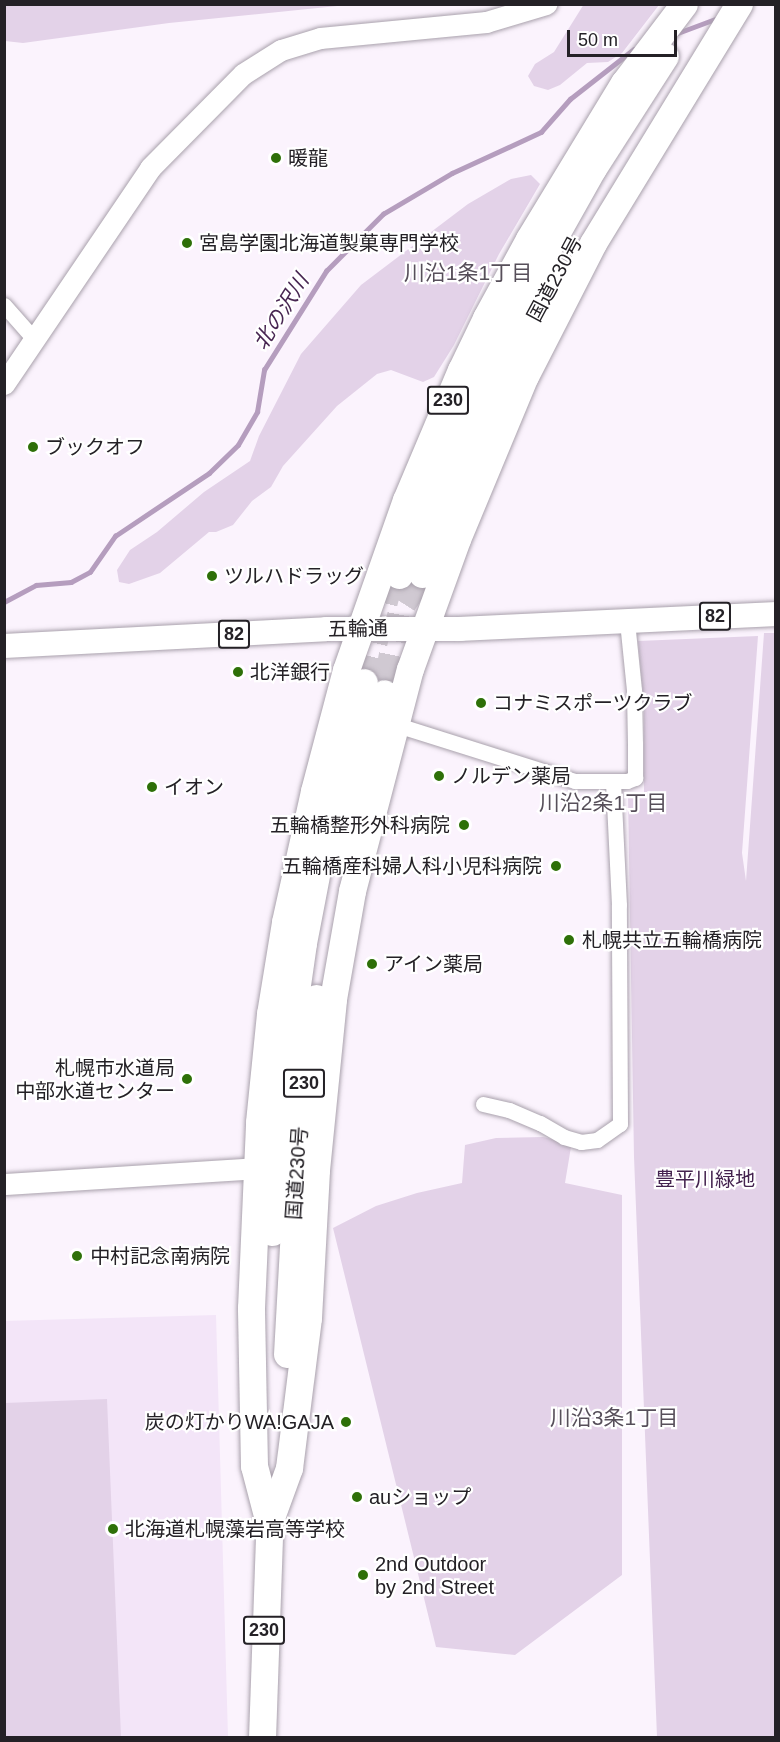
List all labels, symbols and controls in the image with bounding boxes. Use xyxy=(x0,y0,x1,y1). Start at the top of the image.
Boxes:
scale bar xyxy=(570,18,680,56)
text: 50 m xyxy=(578,30,618,50)
place label: 暖龍 xyxy=(288,146,328,170)
marker: 暖龍 xyxy=(269,151,283,165)
place label: 宮島学園北海道製菓専門学校 xyxy=(199,231,459,255)
street label: 国道230号 xyxy=(522,232,588,326)
marker: 宮島学園北海道製菓専門学校 xyxy=(180,236,194,250)
district label: 川沿1条1丁目 xyxy=(404,260,532,286)
water label: 北の沢川 xyxy=(248,270,314,354)
road number: 230 xyxy=(426,385,470,415)
place label: ブックオフ xyxy=(45,435,145,459)
marker: ブックオフ xyxy=(26,440,40,454)
place label: ツルハドラッグ xyxy=(224,564,364,588)
marker: ツルハドラッグ xyxy=(205,569,219,583)
road number: 82 xyxy=(698,601,732,631)
street label: 五輪通 xyxy=(328,616,388,642)
road number: 82 xyxy=(218,619,250,649)
place label: 北洋銀行 xyxy=(250,660,330,684)
marker: 北洋銀行 xyxy=(231,665,245,679)
place label: コナミスポーツクラブ xyxy=(493,691,693,715)
marker: コナミスポーツクラブ xyxy=(474,696,488,710)
place label: ノルデン薬局 xyxy=(451,764,571,788)
marker: ノルデン薬局 xyxy=(432,769,446,783)
place label: イオン xyxy=(164,775,224,799)
marker: イオン xyxy=(145,780,159,794)
district label: 川沿2条1丁目 xyxy=(539,790,667,816)
place label: 五輪橋整形外科病院 xyxy=(270,813,450,837)
marker: 五輪橋整形外科病院 xyxy=(455,816,473,834)
place label: 五輪橋産科婦人科小児科病院 xyxy=(282,854,542,878)
marker: 五輪橋産科婦人科小児科病院 xyxy=(547,857,565,875)
place label: 札幌共立五輪橋病院 xyxy=(582,928,762,952)
marker: 札幌共立五輪橋病院 xyxy=(560,931,578,949)
place label: アイン薬局 xyxy=(384,952,484,976)
marker: アイン薬局 xyxy=(365,957,379,971)
place label: 札幌市水道局 中部水道センター xyxy=(15,1056,175,1103)
road number: 230 xyxy=(282,1068,326,1098)
marker: 札幌市水道局 中部水道センター xyxy=(180,1072,194,1086)
street label: 国道230号 xyxy=(282,1126,312,1220)
park label: 豊平川緑地 xyxy=(655,1167,755,1191)
place label: 中村記念南病院 xyxy=(90,1244,230,1268)
marker: 中村記念南病院 xyxy=(68,1247,86,1265)
district label: 川沿3条1丁目 xyxy=(550,1405,678,1431)
place label: 炭の灯かりWA!GAJA xyxy=(145,1410,334,1434)
marker: 炭の灯かりWA!GAJA xyxy=(339,1415,353,1429)
place label: auショップ xyxy=(369,1485,471,1509)
marker: auショップ xyxy=(350,1490,364,1504)
place label: 北海道札幌藻岩高等学校 xyxy=(125,1517,345,1541)
marker: 北海道札幌藻岩高等学校 xyxy=(106,1522,120,1536)
place label: 2nd Outdoor by 2nd Street xyxy=(375,1552,494,1599)
marker: 2nd Outdoor by 2nd Street xyxy=(356,1568,370,1582)
road number: 230 xyxy=(242,1615,286,1645)

